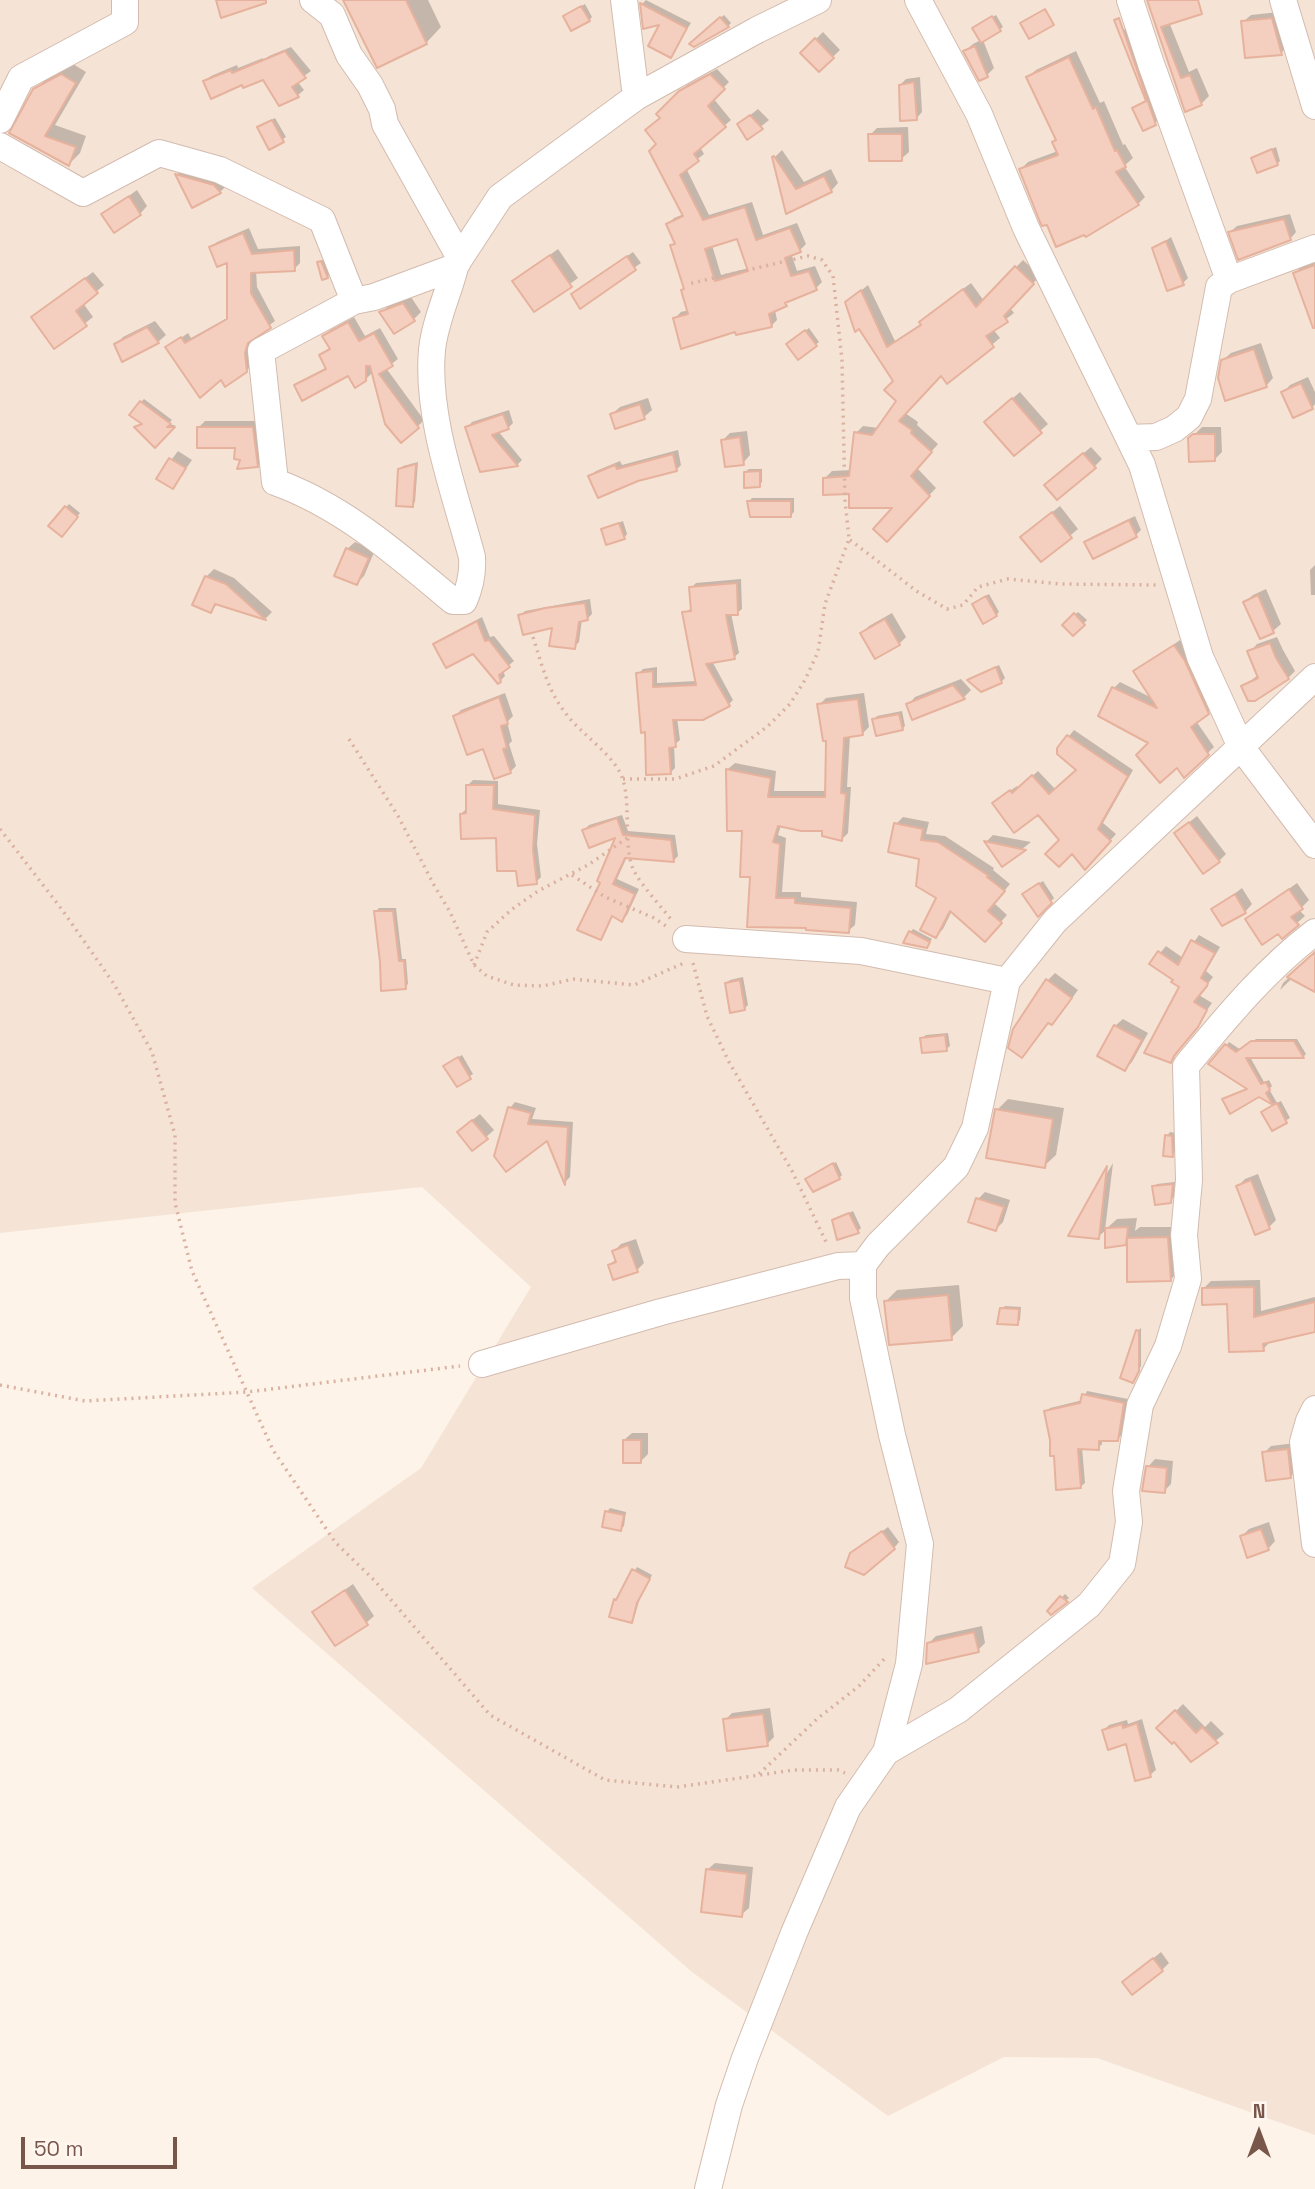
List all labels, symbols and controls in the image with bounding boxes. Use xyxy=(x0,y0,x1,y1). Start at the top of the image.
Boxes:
north arrow xyxy=(1224,2098,1294,2168)
text: N xyxy=(1253,2099,1265,2124)
scale bar xyxy=(24,2122,180,2166)
text: 50 m xyxy=(34,2135,84,2162)

